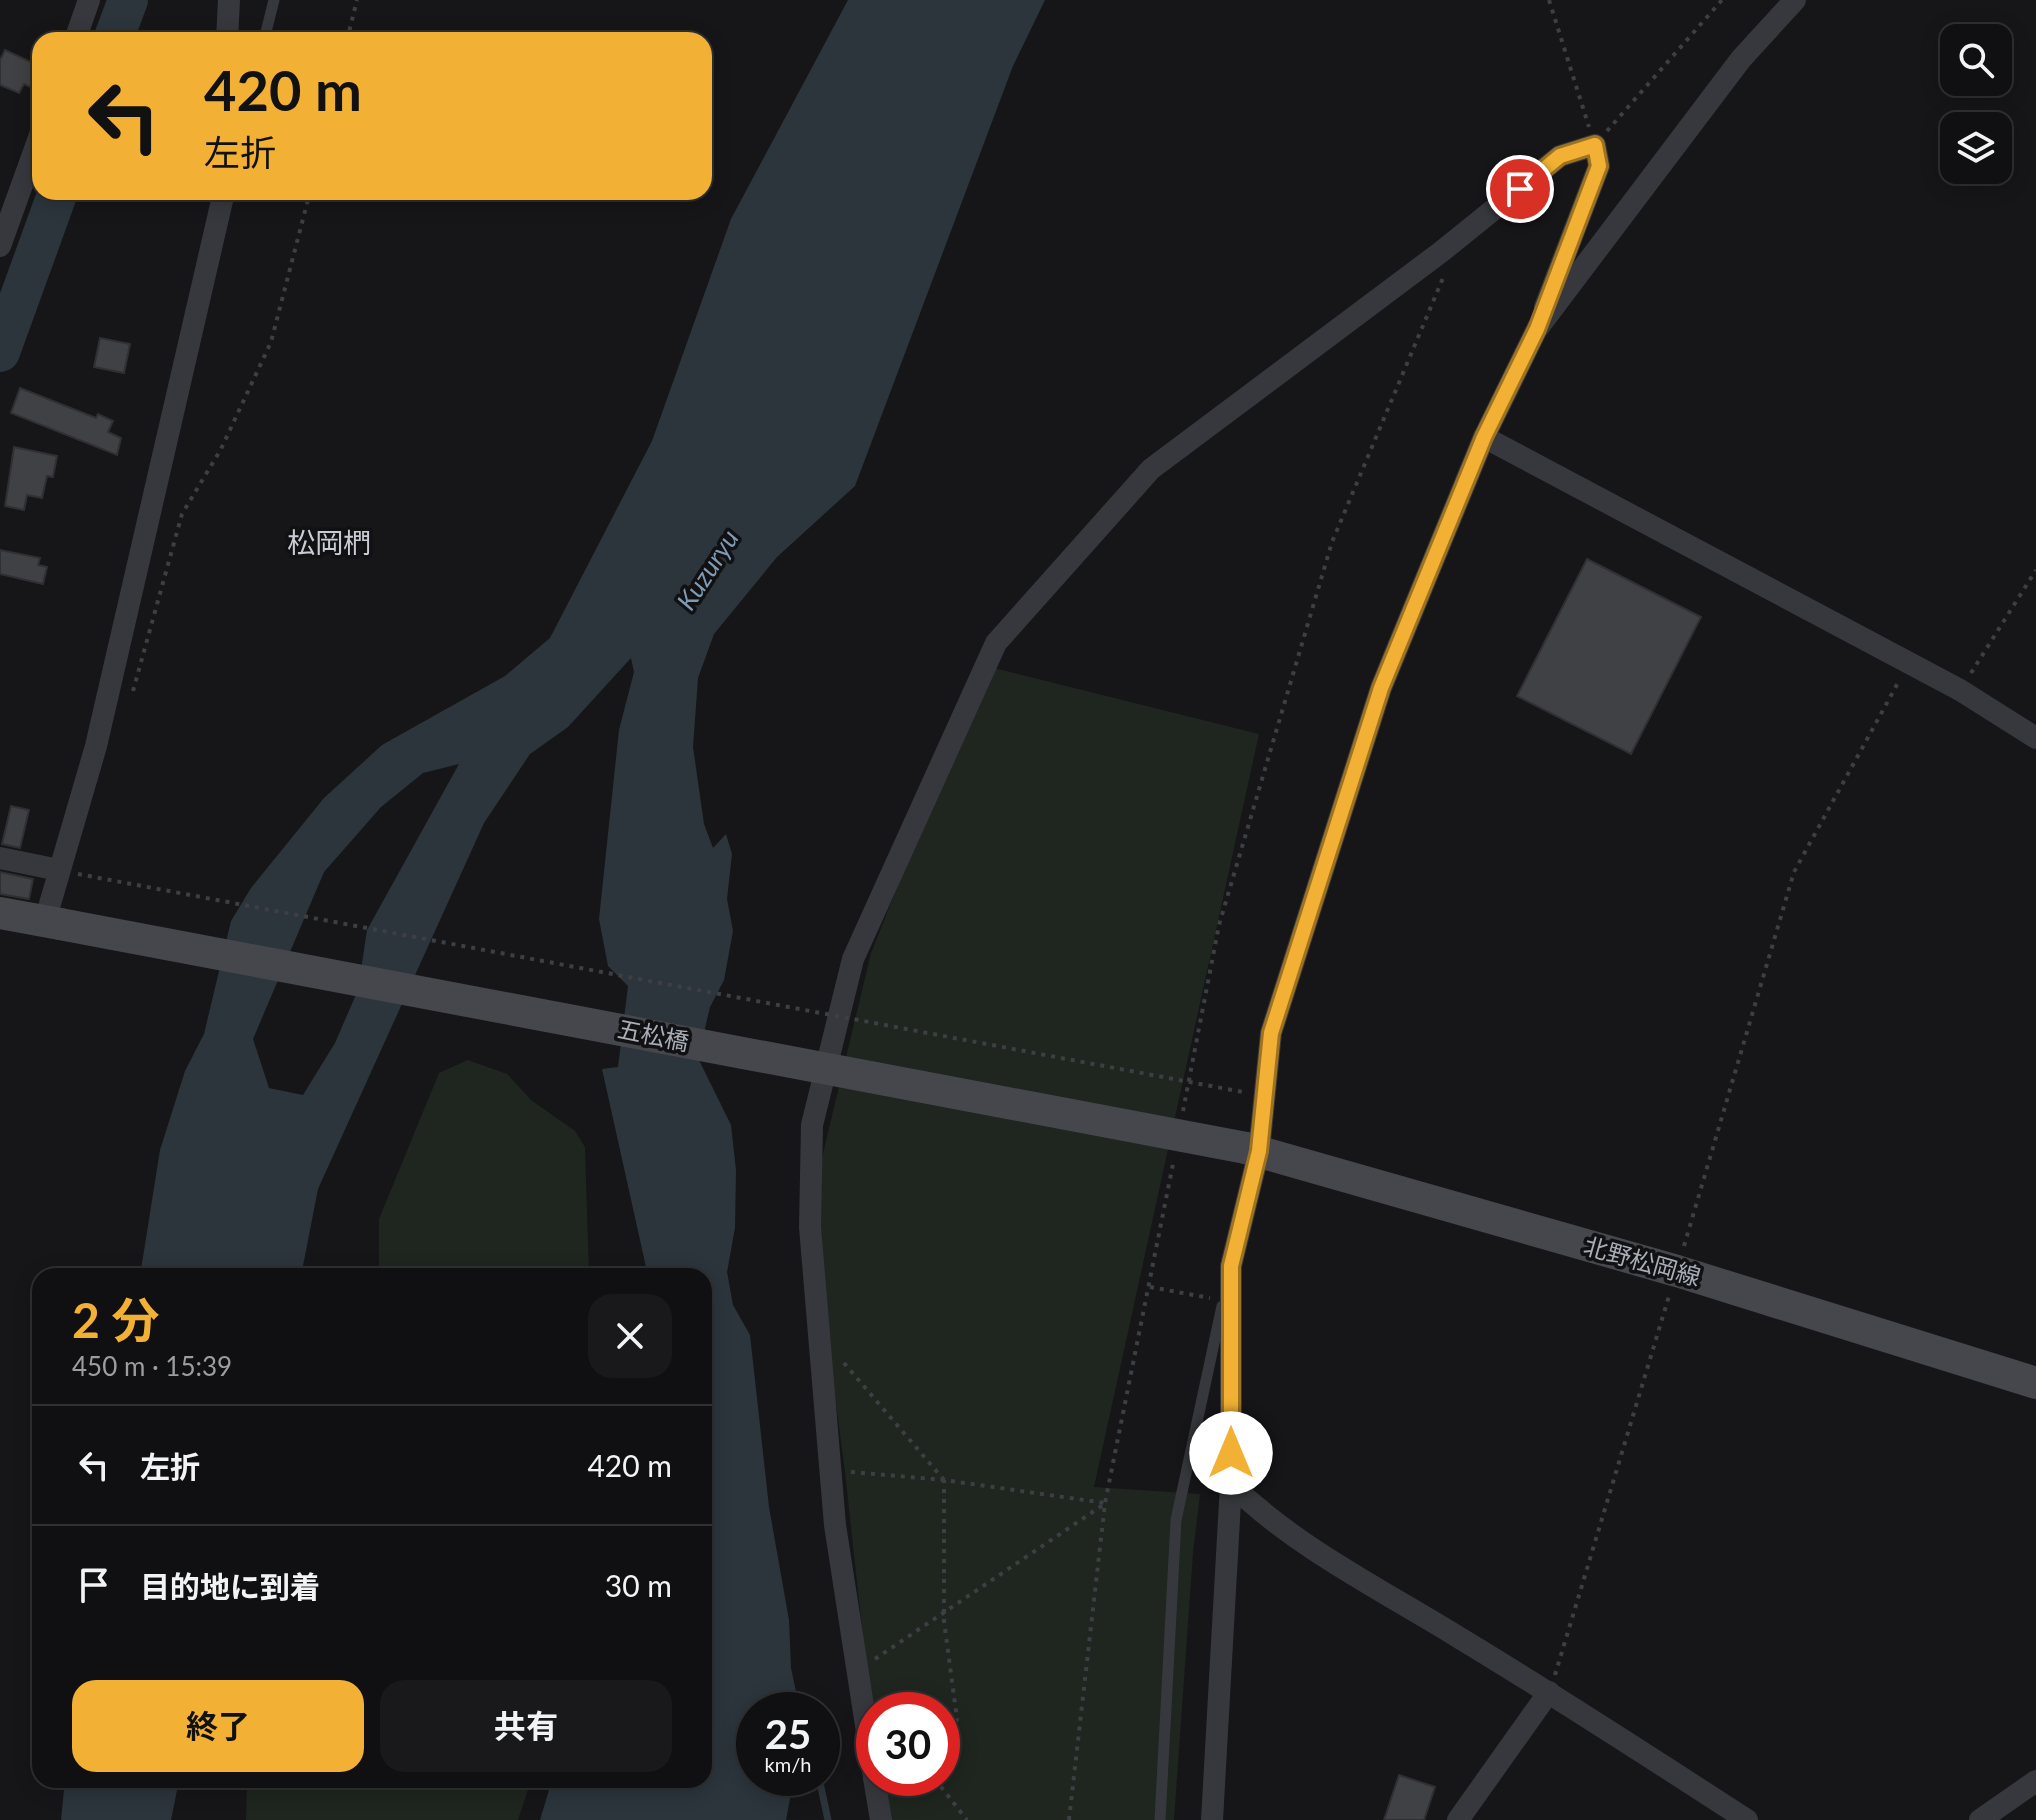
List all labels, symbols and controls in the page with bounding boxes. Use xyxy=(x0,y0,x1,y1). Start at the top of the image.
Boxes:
map controls xyxy=(1940,24,2012,184)
button: search xyxy=(1940,24,2012,96)
text: 420 m xyxy=(204,56,362,123)
icon: left xyxy=(72,64,176,168)
button: layers xyxy=(1940,112,2012,184)
text: 左折 xyxy=(204,130,276,174)
pin xyxy=(1486,155,1554,223)
icon: arrive xyxy=(1498,167,1542,211)
water label: Kuzuryu xyxy=(669,523,745,616)
district label: 松岡椚 xyxy=(287,525,371,559)
street label: 五松橋 xyxy=(615,1013,691,1056)
street label: 北野松岡線 xyxy=(1581,1230,1704,1291)
text: 2 分 xyxy=(72,1291,160,1348)
button: close xyxy=(588,1294,672,1378)
text: 450 m · 15:39 xyxy=(72,1350,232,1382)
position arrow xyxy=(1189,1411,1273,1495)
icon: left xyxy=(72,1443,116,1487)
text: 420 m xyxy=(587,1447,672,1483)
text: 左折 xyxy=(140,1448,200,1484)
icon: arrive xyxy=(72,1563,116,1607)
text: 30 m xyxy=(605,1567,672,1603)
text: 目的地に到着 xyxy=(140,1568,320,1604)
button: 終了 xyxy=(72,1680,364,1772)
button: 共有 xyxy=(380,1680,672,1772)
speed limit sign: 30 xyxy=(856,1692,960,1796)
text: 25 xyxy=(765,1710,811,1758)
text: km/h xyxy=(765,1752,811,1776)

